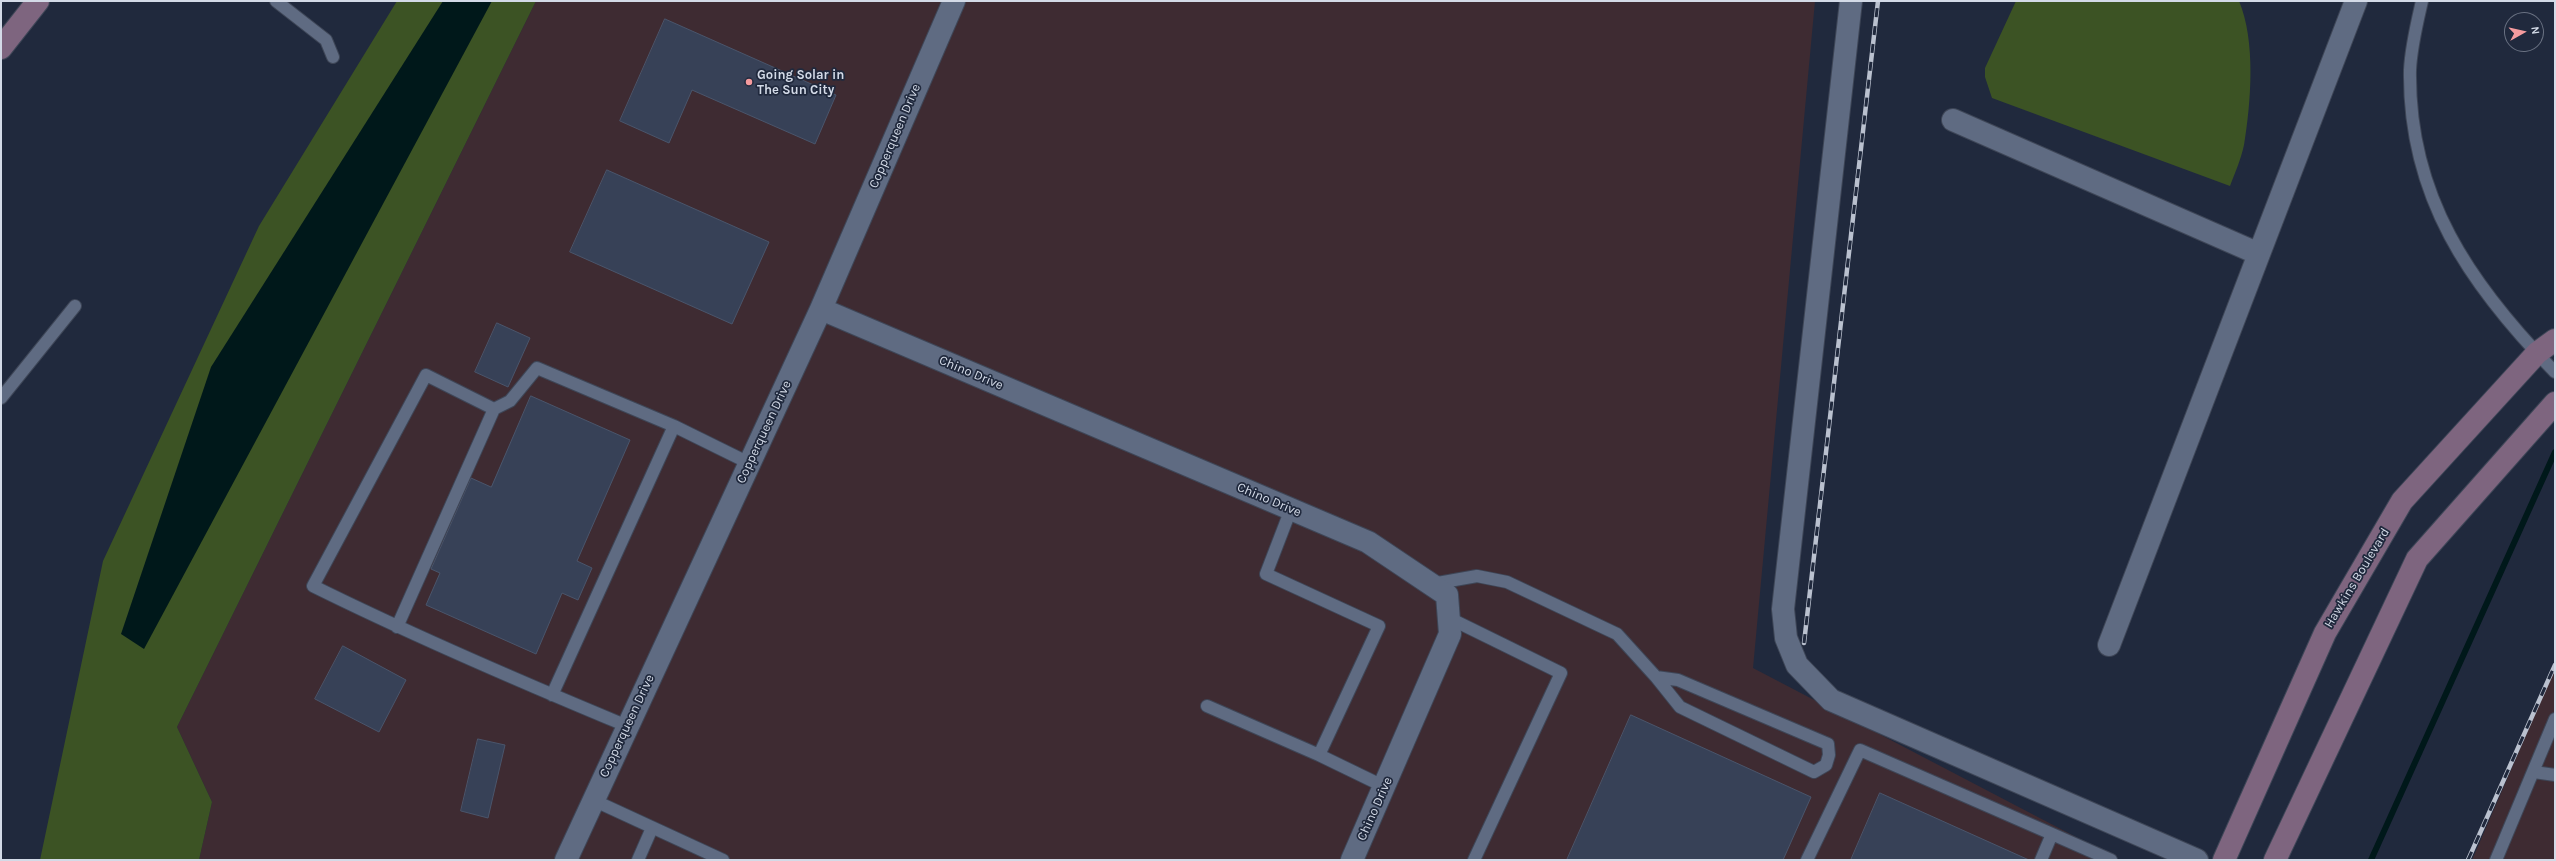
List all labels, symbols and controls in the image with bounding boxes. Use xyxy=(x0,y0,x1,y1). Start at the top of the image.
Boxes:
north arrow xyxy=(2504,12,2544,52)
text: N xyxy=(2528,26,2542,35)
place label: Going Solar in The Sun City xyxy=(757,67,844,98)
marker: Going Solar in The Sun City xyxy=(744,77,754,87)
street label: Copperqueen Drive xyxy=(866,82,924,190)
street label: Chino Drive xyxy=(937,353,1005,393)
street label: Copperqueen Drive xyxy=(733,378,795,486)
street label: Chino Drive xyxy=(1235,480,1303,520)
street label: Hawkins Boulevard xyxy=(2321,525,2393,631)
street label: Copperqueen Drive xyxy=(596,672,658,780)
street label: Chino Drive xyxy=(1354,775,1396,843)

